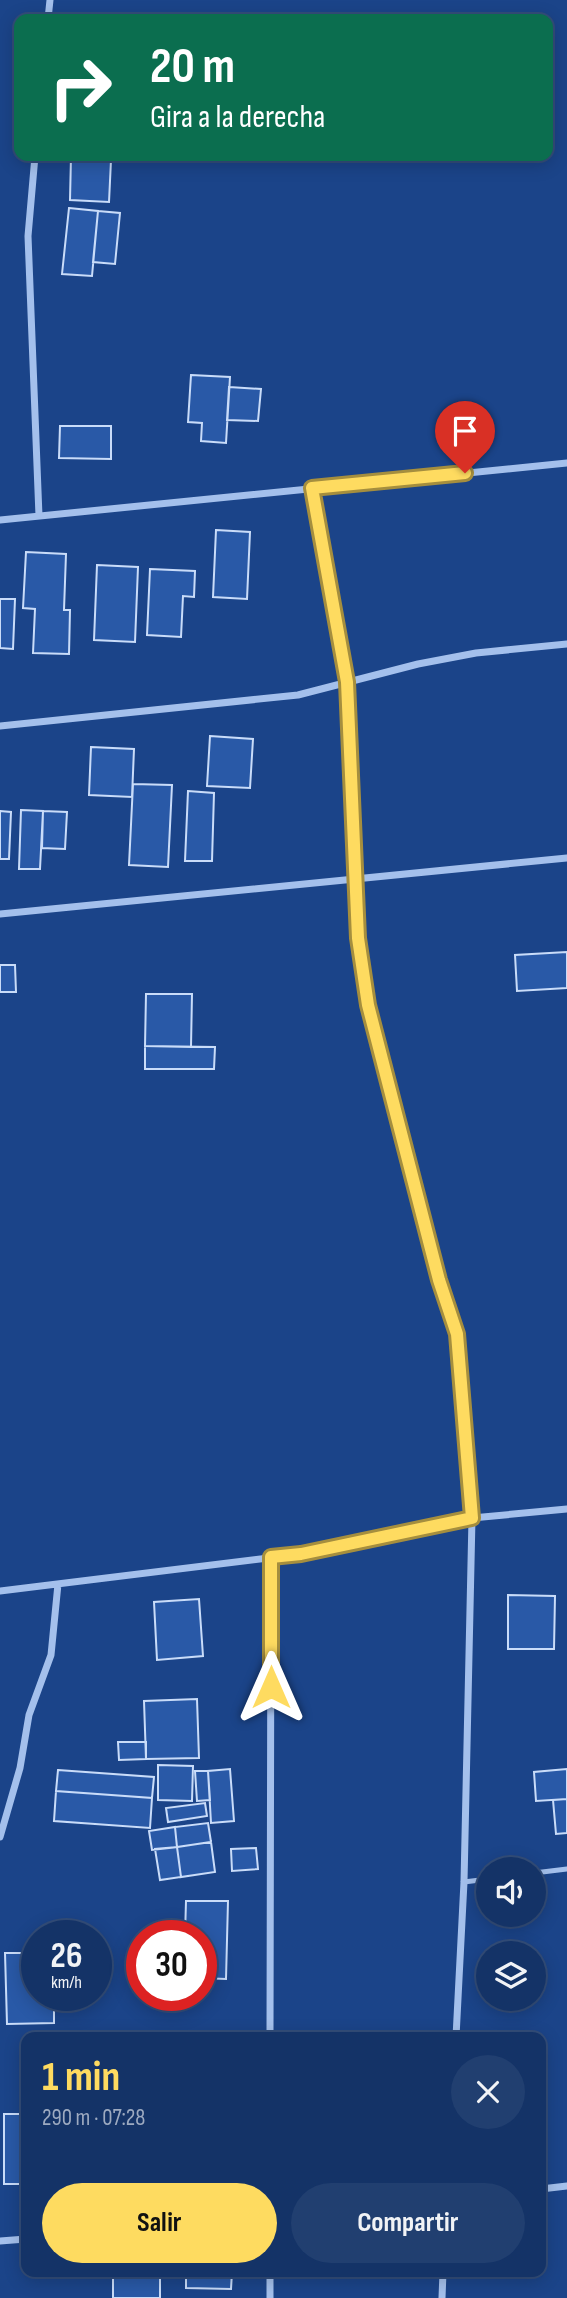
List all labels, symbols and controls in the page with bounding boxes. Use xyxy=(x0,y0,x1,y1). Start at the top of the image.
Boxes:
text: 20 m xyxy=(150,38,235,97)
icon: right xyxy=(35,42,126,133)
text: Gira a la derecha xyxy=(150,98,325,137)
pin xyxy=(435,401,495,473)
icon: arrive xyxy=(446,412,484,450)
position arrow xyxy=(234,1650,308,1724)
map controls xyxy=(476,1857,546,2011)
button: sound xyxy=(476,1857,546,1927)
speed limit sign: 30 xyxy=(126,1920,217,2011)
text: 26 xyxy=(51,1935,82,1978)
button: layers xyxy=(476,1941,546,2011)
text: km/h xyxy=(51,1972,82,1993)
text: 1 min xyxy=(42,2052,120,2103)
button: close xyxy=(451,2055,525,2129)
text: 290 m · 07:28 xyxy=(42,2104,145,2132)
button: Salir xyxy=(42,2183,277,2263)
button: Compartir xyxy=(291,2183,525,2263)

